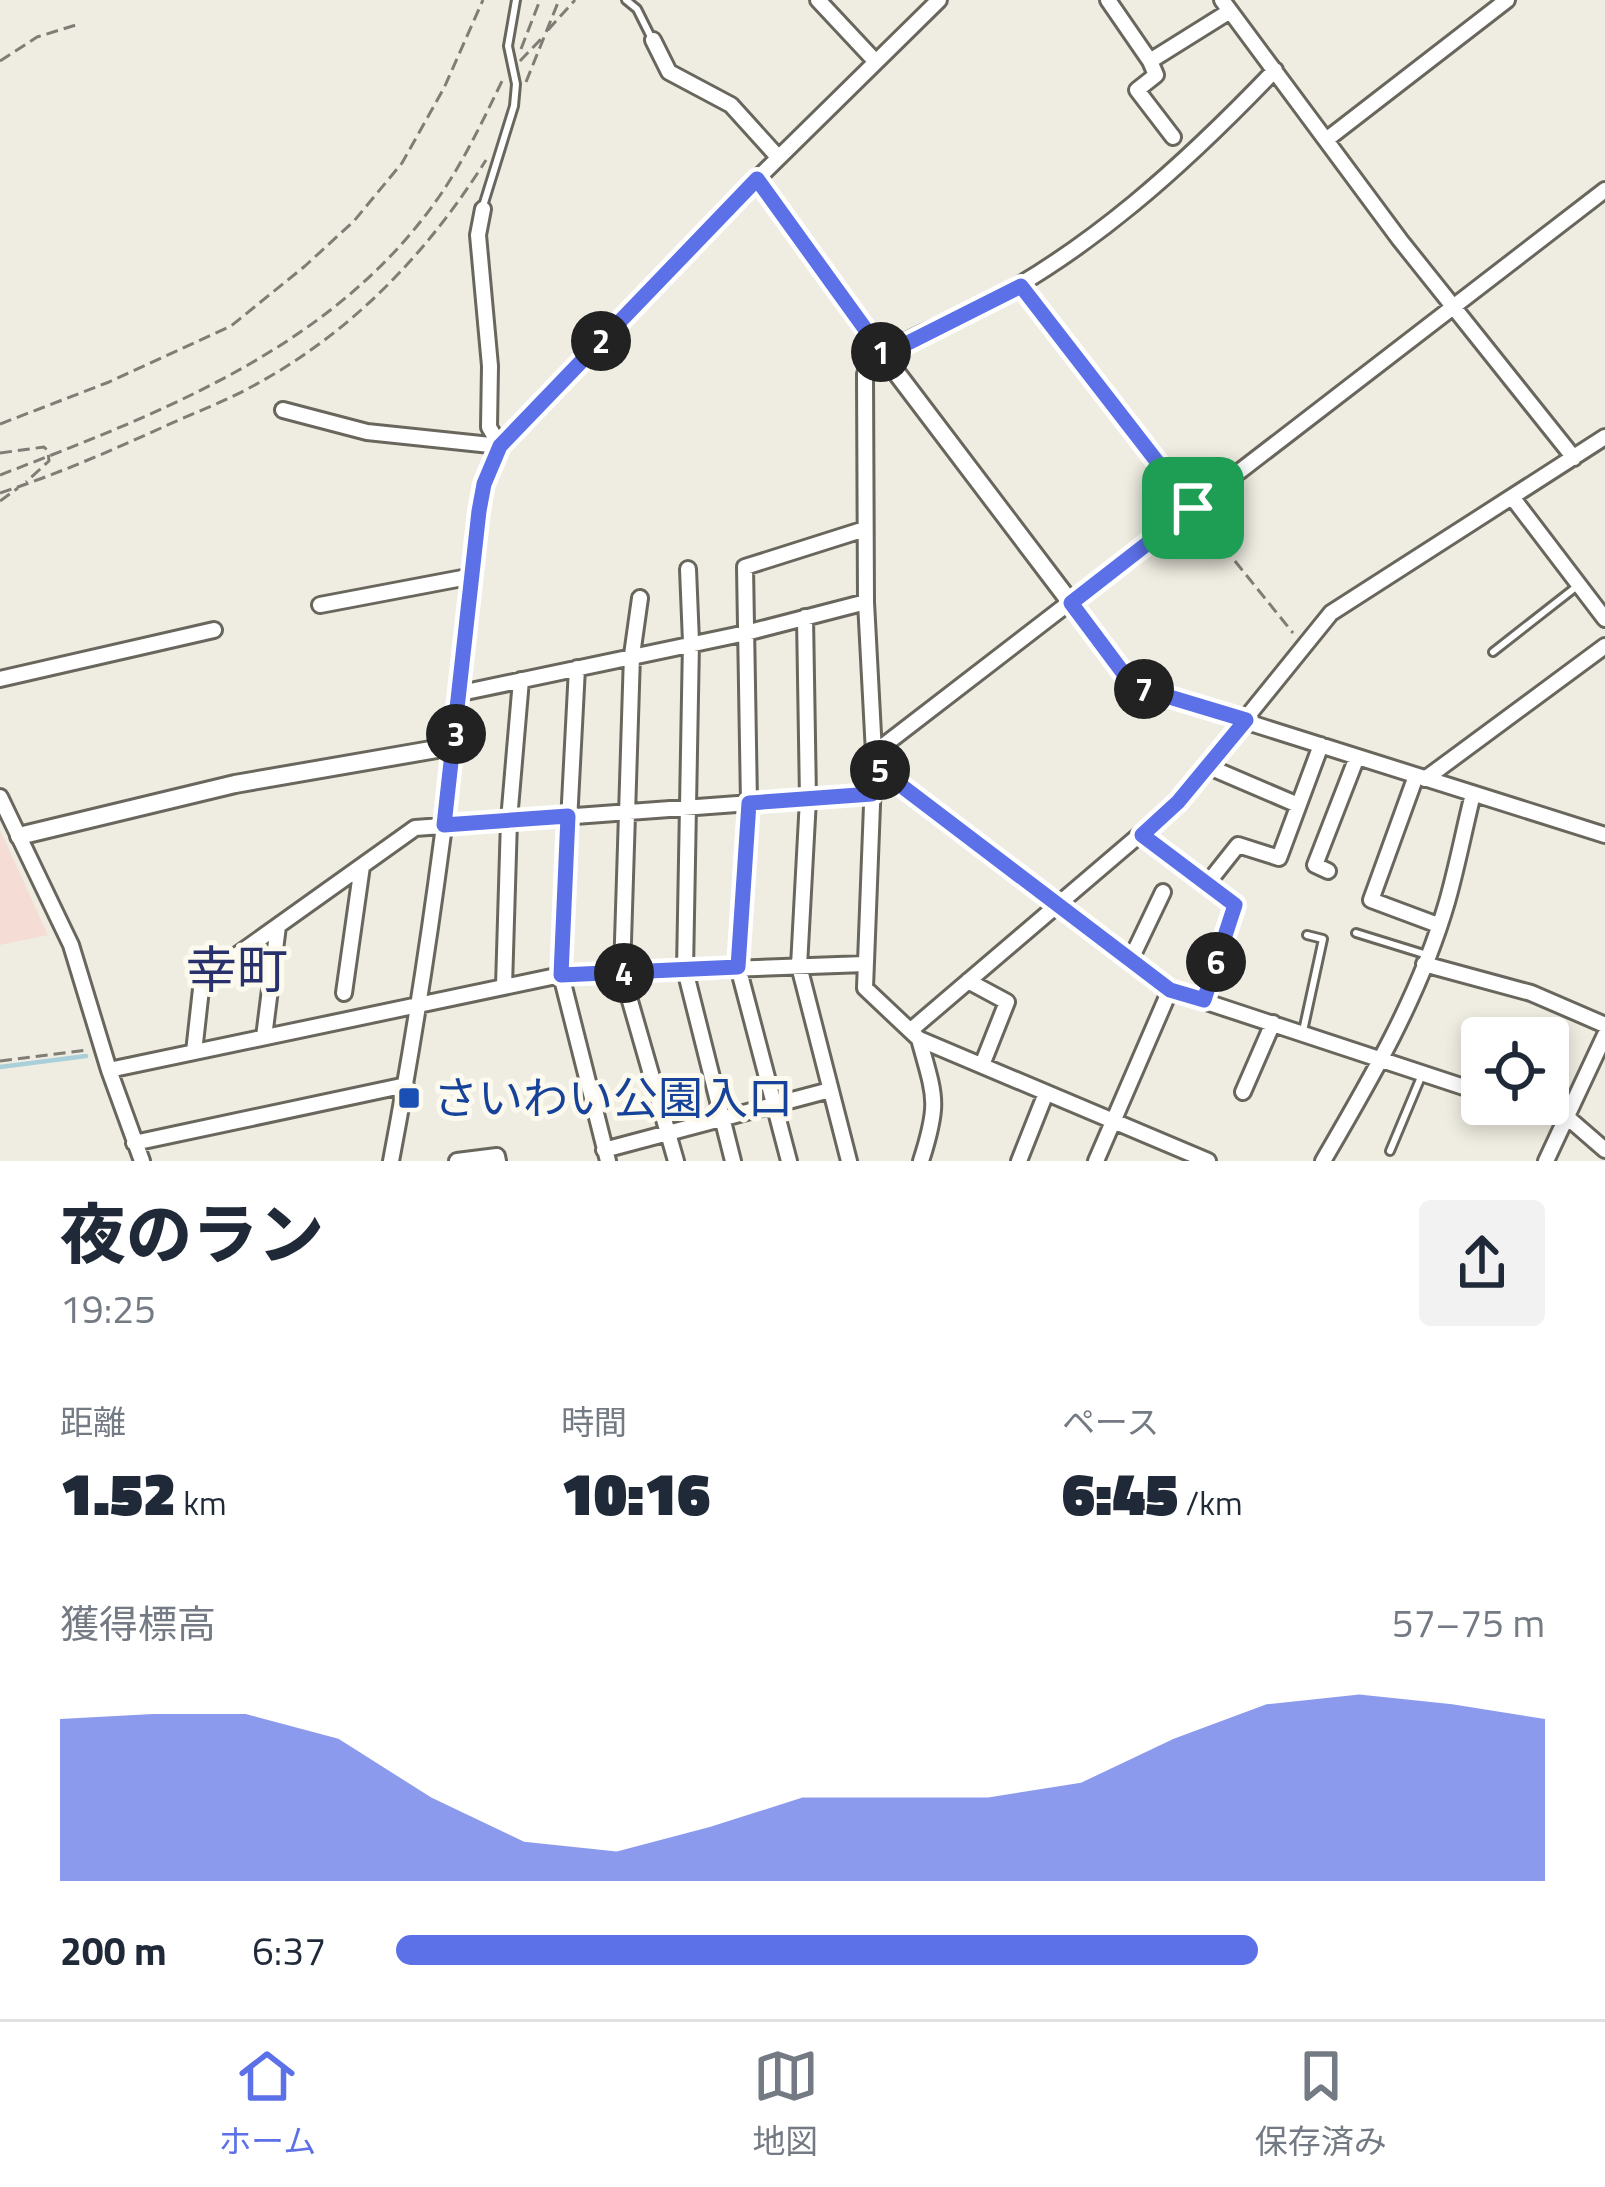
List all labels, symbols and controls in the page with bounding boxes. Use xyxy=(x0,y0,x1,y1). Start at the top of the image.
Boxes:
pin: 2 xyxy=(571,311,631,371)
text: 2 xyxy=(592,316,610,366)
pin: 1 xyxy=(851,322,911,382)
text: 1 xyxy=(872,327,890,377)
pin xyxy=(1142,457,1244,559)
icon: arrive xyxy=(1160,475,1226,541)
pin: 7 xyxy=(1114,659,1174,719)
text: 7 xyxy=(1135,664,1153,714)
pin: 3 xyxy=(426,704,486,764)
text: 3 xyxy=(447,709,465,759)
pin: 5 xyxy=(850,740,910,800)
text: 5 xyxy=(871,745,889,795)
district label: 幸町 xyxy=(186,930,288,1008)
pin: 6 xyxy=(1186,932,1246,992)
text: 6 xyxy=(1207,937,1225,987)
pin: 4 xyxy=(594,943,654,1003)
text: 4 xyxy=(615,948,633,998)
map controls xyxy=(1461,1017,1569,1125)
button: locate xyxy=(1461,1017,1569,1125)
place label: さいわい公園入口 xyxy=(433,1063,793,1131)
marker: さいわい公園入口 xyxy=(396,1085,422,1111)
text: 夜のラン xyxy=(60,1183,324,1284)
button: share xyxy=(1419,1200,1545,1326)
text: 19:25 xyxy=(60,1279,156,1338)
text: 距離 xyxy=(60,1397,126,1447)
text: 時間 xyxy=(561,1397,627,1447)
text: ペース xyxy=(1062,1397,1159,1447)
text: 1.52 xyxy=(60,1447,176,1538)
text: 10:16 xyxy=(561,1447,710,1538)
text: 6:45 xyxy=(1062,1447,1178,1538)
text: km xyxy=(176,1478,227,1528)
text: /km xyxy=(1178,1478,1243,1528)
text: 57–75 m xyxy=(1392,1593,1545,1652)
text: 獲得標高 xyxy=(60,1594,216,1653)
text: 200 m xyxy=(60,1921,167,1980)
text: 6:37 xyxy=(252,1921,326,1980)
tab: ホーム xyxy=(218,2043,316,2166)
tab: 地図 xyxy=(753,2043,819,2166)
tab: 保存済み xyxy=(1255,2043,1387,2166)

